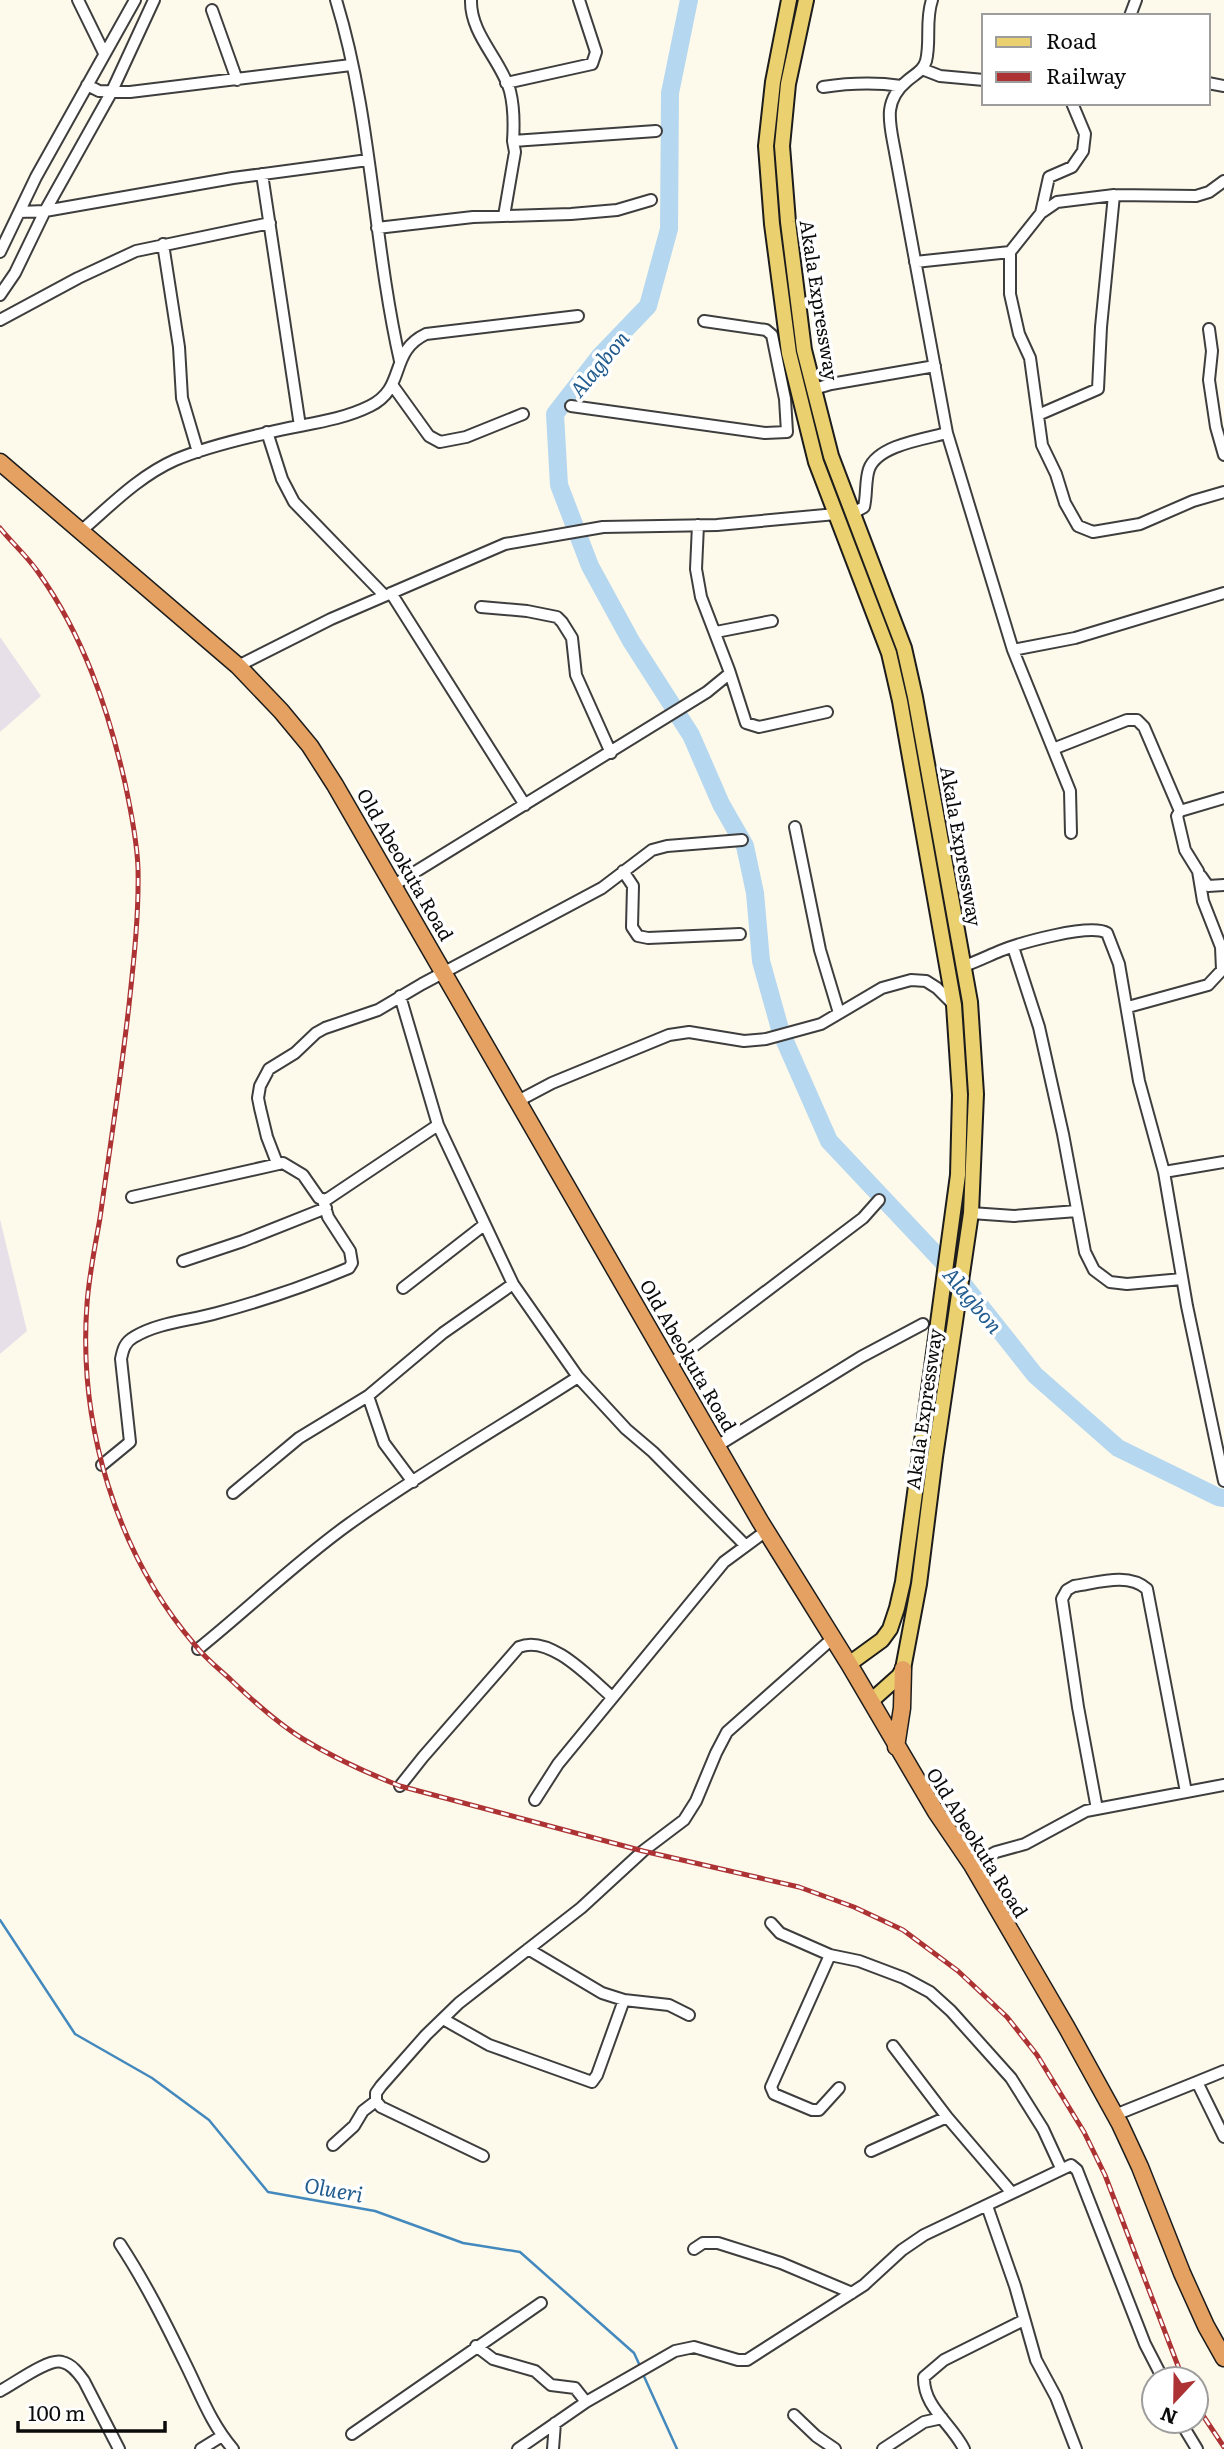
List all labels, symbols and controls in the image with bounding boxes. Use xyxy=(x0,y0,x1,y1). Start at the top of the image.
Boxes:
legend xyxy=(982,14,1210,105)
text: Road xyxy=(1046,24,1097,55)
text: Railway xyxy=(1046,59,1127,90)
street label: Akala Expressway xyxy=(793,218,847,382)
water label: Alagbon xyxy=(561,323,635,403)
street label: Akala Expressway xyxy=(934,764,990,928)
street label: Old Abeokuta Road xyxy=(351,782,461,946)
water label: Alagbon xyxy=(937,1259,1011,1339)
street label: Old Abeokuta Road xyxy=(634,1273,744,1437)
street label: Akala Expressway xyxy=(898,1327,948,1491)
street label: Old Abeokuta Road xyxy=(921,1762,1036,1923)
water label: Olueri xyxy=(302,2168,367,2209)
north arrow xyxy=(1140,2365,1210,2435)
scale bar xyxy=(18,2390,164,2434)
text: 100 m xyxy=(28,2396,85,2427)
text: N xyxy=(1156,2401,1181,2433)

